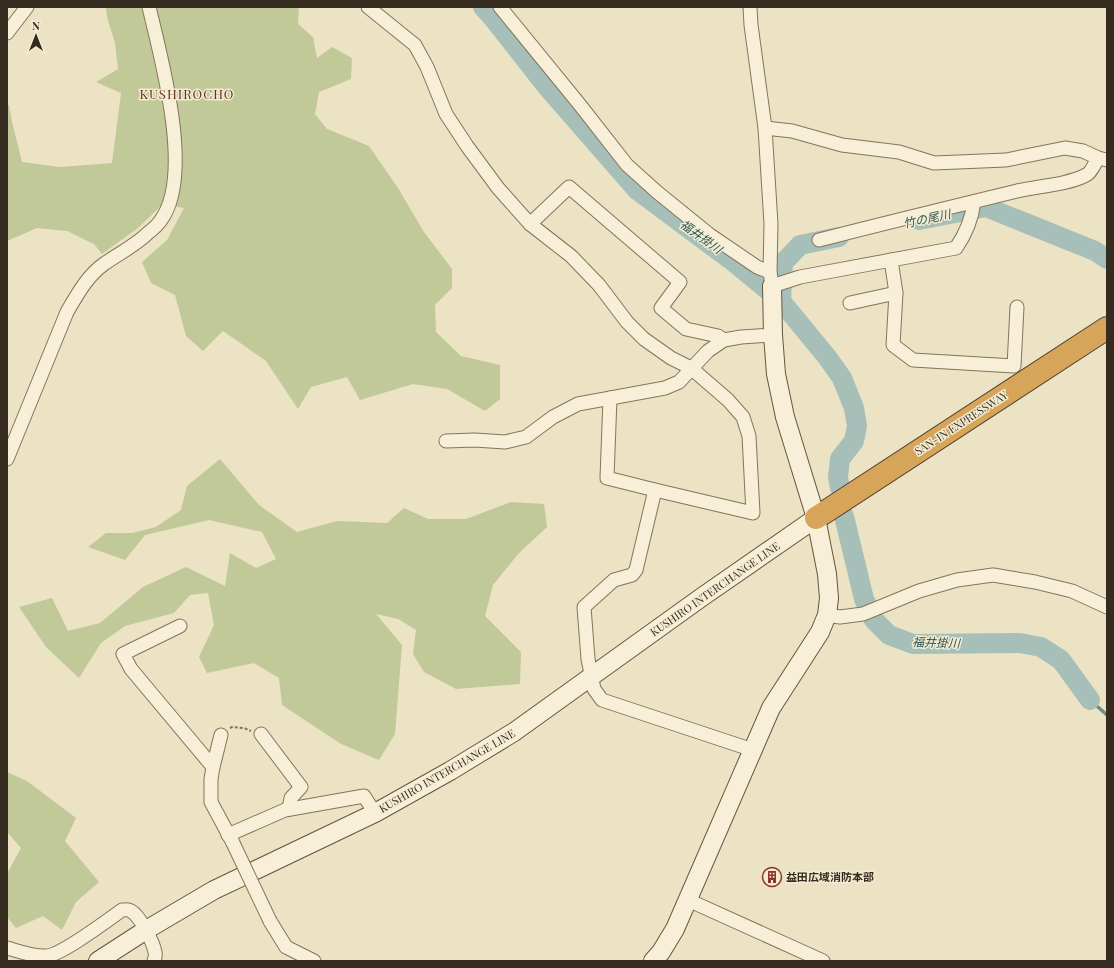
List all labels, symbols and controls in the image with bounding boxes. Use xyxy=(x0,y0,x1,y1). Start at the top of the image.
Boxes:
north arrow xyxy=(16,16,56,56)
text: N xyxy=(32,18,40,33)
district label: KUSHIROCHO xyxy=(139,85,235,102)
water label: 竹の尾川 xyxy=(902,205,954,231)
water label: 福井掛川 xyxy=(677,216,727,258)
street label: SAN-IN EXPRESSWAY xyxy=(911,387,1011,458)
street label: KUSHIRO INTERCHANGE LINE xyxy=(647,538,783,639)
water label: 福井掛川 xyxy=(912,633,962,651)
street label: KUSHIRO INTERCHANGE LINE xyxy=(376,725,518,816)
building icon: 益田広域消防本部 xyxy=(761,866,783,888)
place label: 益田広域消防本部 xyxy=(786,869,874,884)

